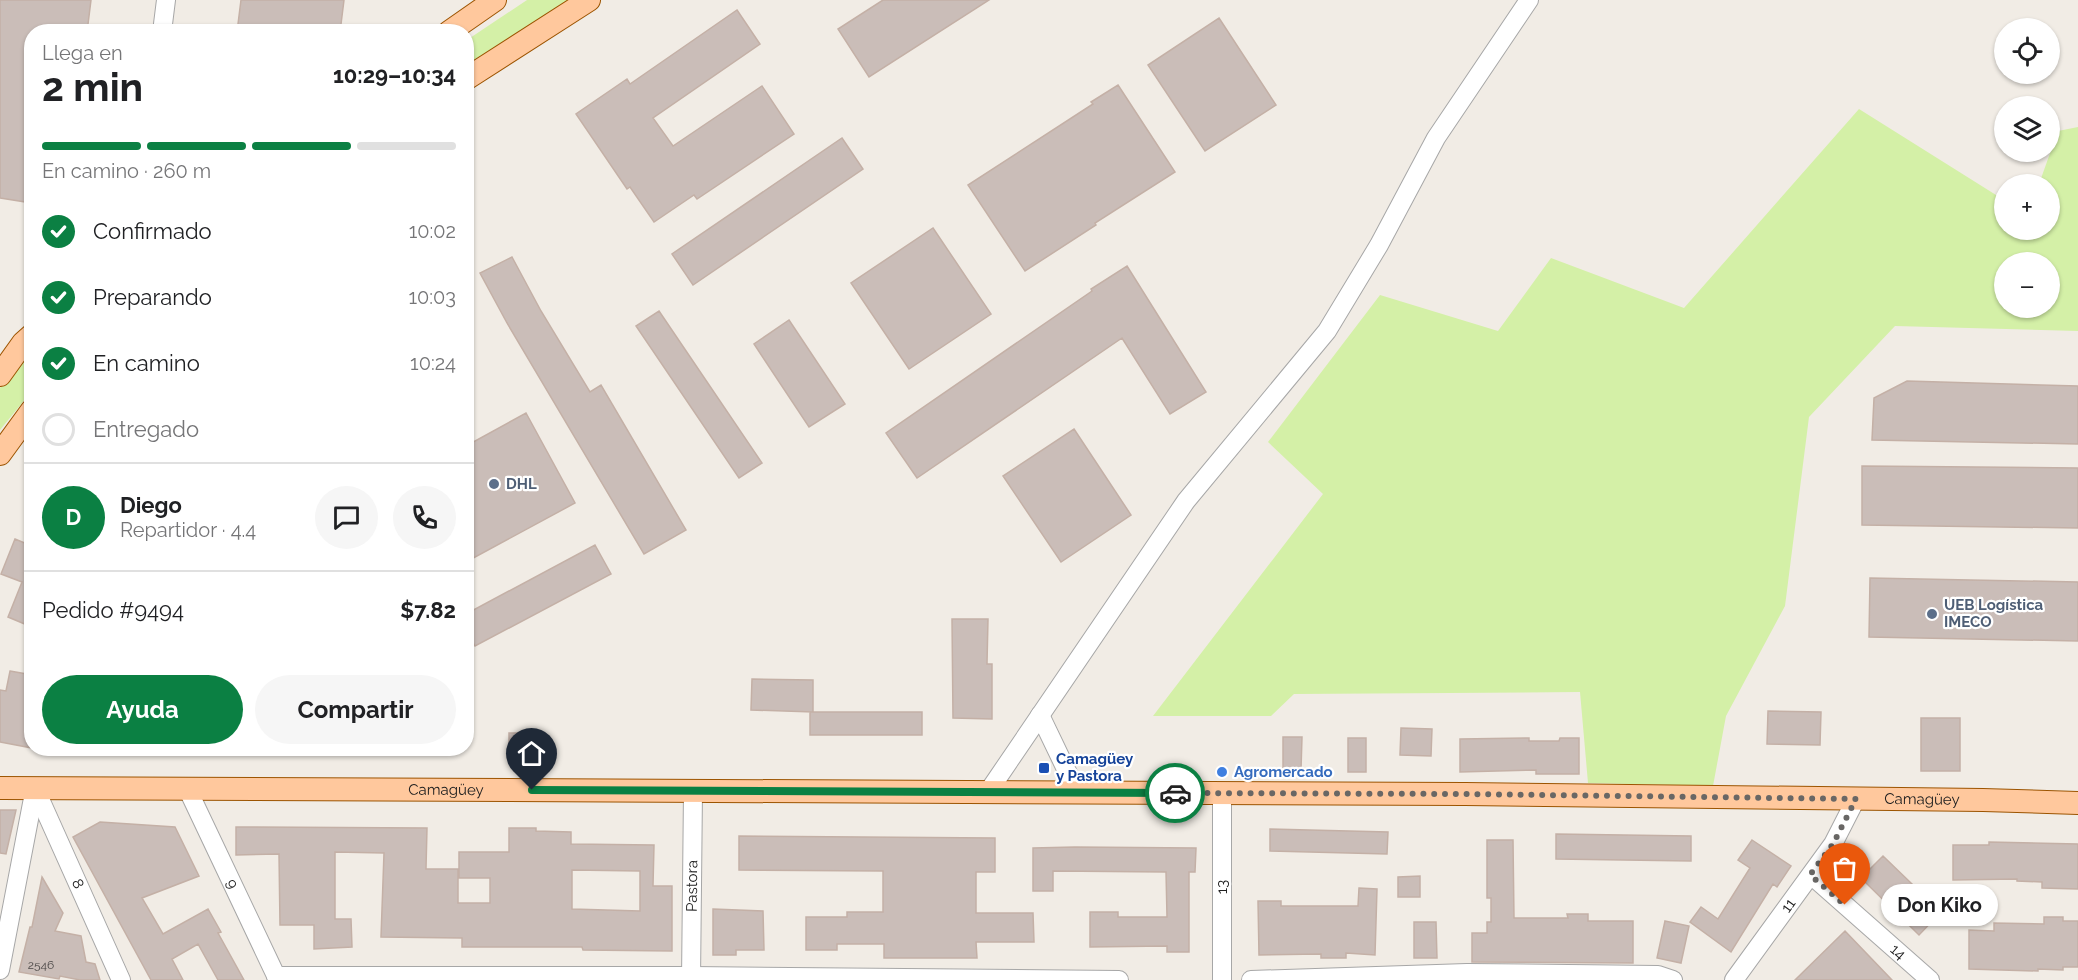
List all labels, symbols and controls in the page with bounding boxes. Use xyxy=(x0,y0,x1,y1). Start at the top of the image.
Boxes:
map controls xyxy=(1994,18,2060,318)
button: locate xyxy=(1994,18,2060,84)
text: Llega en xyxy=(42,41,123,65)
text: 10:29–10:34 xyxy=(333,62,456,88)
text: 2 min xyxy=(42,64,143,110)
button: layers xyxy=(1994,96,2060,162)
text: En camino · 260 m xyxy=(42,159,211,183)
button: + xyxy=(1994,174,2060,240)
icon: check xyxy=(42,215,75,248)
text: Confirmado xyxy=(93,218,212,244)
text: 10:02 xyxy=(409,219,456,243)
button: − xyxy=(1994,252,2060,318)
icon: check xyxy=(42,281,75,314)
text: Preparando xyxy=(93,284,212,310)
text: 10:03 xyxy=(409,285,456,309)
icon: check xyxy=(42,347,75,380)
text: En camino xyxy=(93,350,200,376)
text: 10:24 xyxy=(410,351,456,375)
text: Entregado xyxy=(93,416,199,442)
place label: DHL xyxy=(506,475,537,493)
marker: DHL xyxy=(487,477,501,491)
button: chat xyxy=(315,486,378,549)
button: phone xyxy=(393,486,456,549)
text: Diego xyxy=(120,492,182,518)
text: D xyxy=(66,504,81,530)
text: Repartidor · 4.4 xyxy=(120,518,256,542)
place label: UEB Logística IMECO xyxy=(1944,596,2044,631)
text: Pedido #9494 xyxy=(42,597,184,623)
text: $7.82 xyxy=(400,597,456,623)
marker: UEB Logística IMECO xyxy=(1925,607,1939,621)
button: Ayuda xyxy=(42,675,243,744)
button: Compartir xyxy=(255,675,456,744)
pin xyxy=(506,728,557,790)
icon: home xyxy=(515,737,548,770)
place label: Camagüey y Pastora xyxy=(1056,750,1134,785)
marker: Camagüey y Pastora xyxy=(1037,761,1051,775)
courier xyxy=(1145,763,1205,823)
place label: Agromercado xyxy=(1234,763,1333,781)
marker: Agromercado xyxy=(1215,765,1229,779)
icon: car xyxy=(1159,777,1192,810)
street label: Camagüey xyxy=(408,781,484,799)
street label: Camagüey xyxy=(1884,790,1960,809)
pin xyxy=(1819,843,1870,905)
icon: bag xyxy=(1828,852,1861,885)
street label: Pastora xyxy=(683,860,701,912)
street label: 8 xyxy=(68,876,88,892)
street label: 9 xyxy=(222,876,243,892)
street label: 13 xyxy=(1213,880,1231,894)
callout: Don Kiko xyxy=(1881,884,1998,926)
text: Don Kiko xyxy=(1897,893,1982,917)
street label: 11 xyxy=(1777,895,1800,916)
street label: 14 xyxy=(1887,940,1909,963)
house number: 2546 xyxy=(28,958,54,972)

